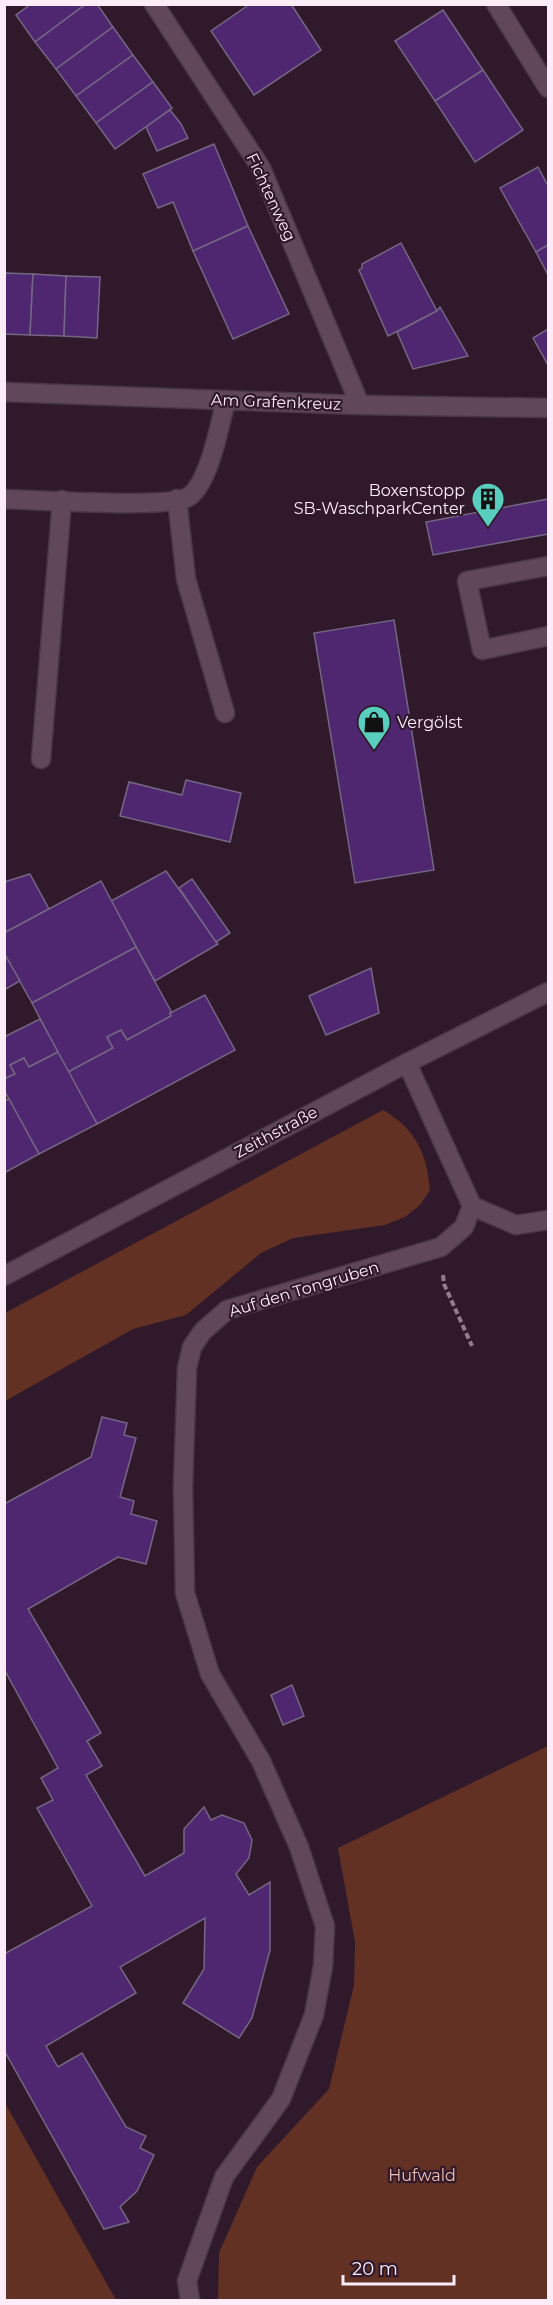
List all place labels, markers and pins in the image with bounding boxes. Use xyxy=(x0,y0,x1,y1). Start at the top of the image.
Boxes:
place label: Boxenstopp SB-WaschparkCenter xyxy=(294,481,465,518)
building icon: Boxenstopp SB-WaschparkCenter xyxy=(470,481,506,528)
shop icon: Vergölst xyxy=(356,704,392,751)
place label: Vergölst xyxy=(397,713,463,732)

